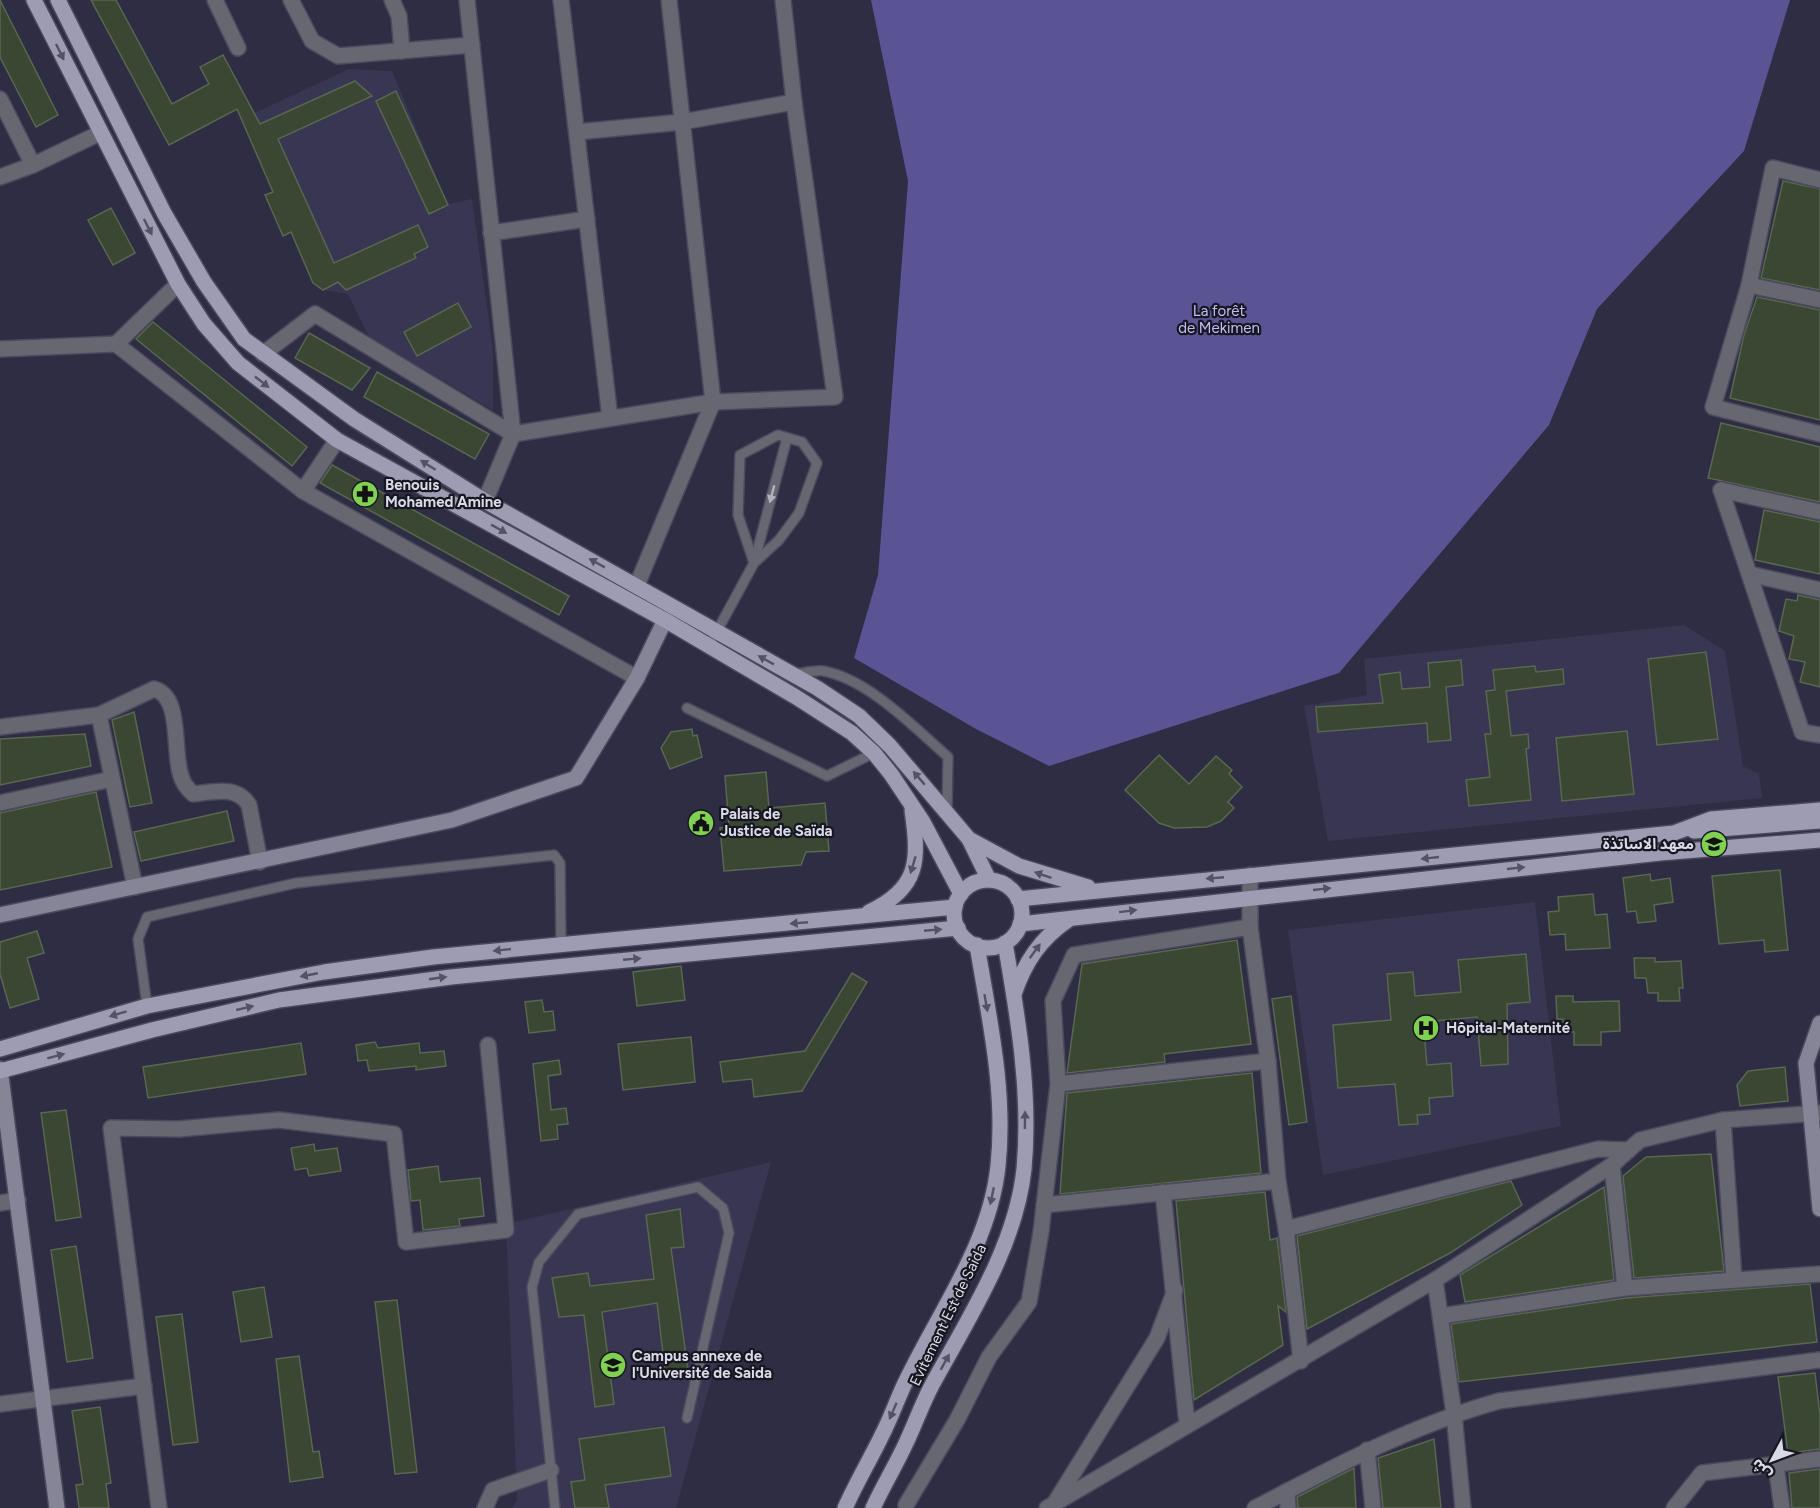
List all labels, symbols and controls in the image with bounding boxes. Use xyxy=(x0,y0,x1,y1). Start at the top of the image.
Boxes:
one-way arrow xyxy=(55,44,65,61)
one-way arrow xyxy=(143,218,153,235)
park label: La forêt de Mekimen xyxy=(1178,302,1260,337)
one-way arrow xyxy=(255,375,270,387)
one-way arrow xyxy=(420,460,436,471)
place label: Benouis Mohamed Amine xyxy=(385,476,502,511)
pharmacy icon: Benouis Mohamed Amine xyxy=(350,479,380,509)
one-way arrow xyxy=(767,485,776,503)
one-way arrow xyxy=(490,524,507,534)
one-way arrow xyxy=(588,558,605,568)
one-way arrow xyxy=(757,655,774,665)
one-way arrow xyxy=(913,771,926,786)
place label: Palais de Justice de Saïda xyxy=(720,805,833,840)
public building icon: Palais de Justice de Saïda xyxy=(686,808,716,838)
school or university icon: معهد الاساتذة xyxy=(1699,829,1729,859)
place label: معهد الاساتذة xyxy=(1603,835,1694,853)
one-way arrow xyxy=(1420,853,1439,863)
one-way arrow xyxy=(908,856,917,874)
one-way arrow xyxy=(1506,863,1525,873)
one-way arrow xyxy=(1034,870,1052,880)
one-way arrow xyxy=(1205,873,1224,883)
one-way arrow xyxy=(1312,884,1331,894)
one-way arrow xyxy=(1119,907,1138,916)
one-way arrow xyxy=(789,918,808,928)
one-way arrow xyxy=(923,925,942,935)
one-way arrow xyxy=(1028,944,1040,959)
one-way arrow xyxy=(493,945,512,955)
one-way arrow xyxy=(623,954,642,964)
one-way arrow xyxy=(300,971,319,980)
one-way arrow xyxy=(429,974,448,983)
one-way arrow xyxy=(982,993,991,1012)
one-way arrow xyxy=(236,1003,255,1013)
one-way arrow xyxy=(109,1010,127,1019)
hospital icon: Hôpital-Maternité xyxy=(1411,1013,1441,1043)
place label: Hôpital-Maternité xyxy=(1446,1019,1571,1037)
one-way arrow xyxy=(48,1051,66,1060)
one-way arrow xyxy=(1020,1111,1030,1130)
one-way arrow xyxy=(987,1187,996,1206)
street label: Evitement Est de Saida xyxy=(906,1241,990,1389)
place label: Campus annexe de l'Université de Saida xyxy=(632,1347,772,1382)
school or university icon: Campus annexe de l'Université de Saida xyxy=(598,1350,628,1380)
one-way arrow xyxy=(940,1353,950,1370)
one-way arrow xyxy=(888,1402,898,1420)
north arrow xyxy=(1742,1430,1802,1490)
text: ش xyxy=(1747,1455,1775,1484)

